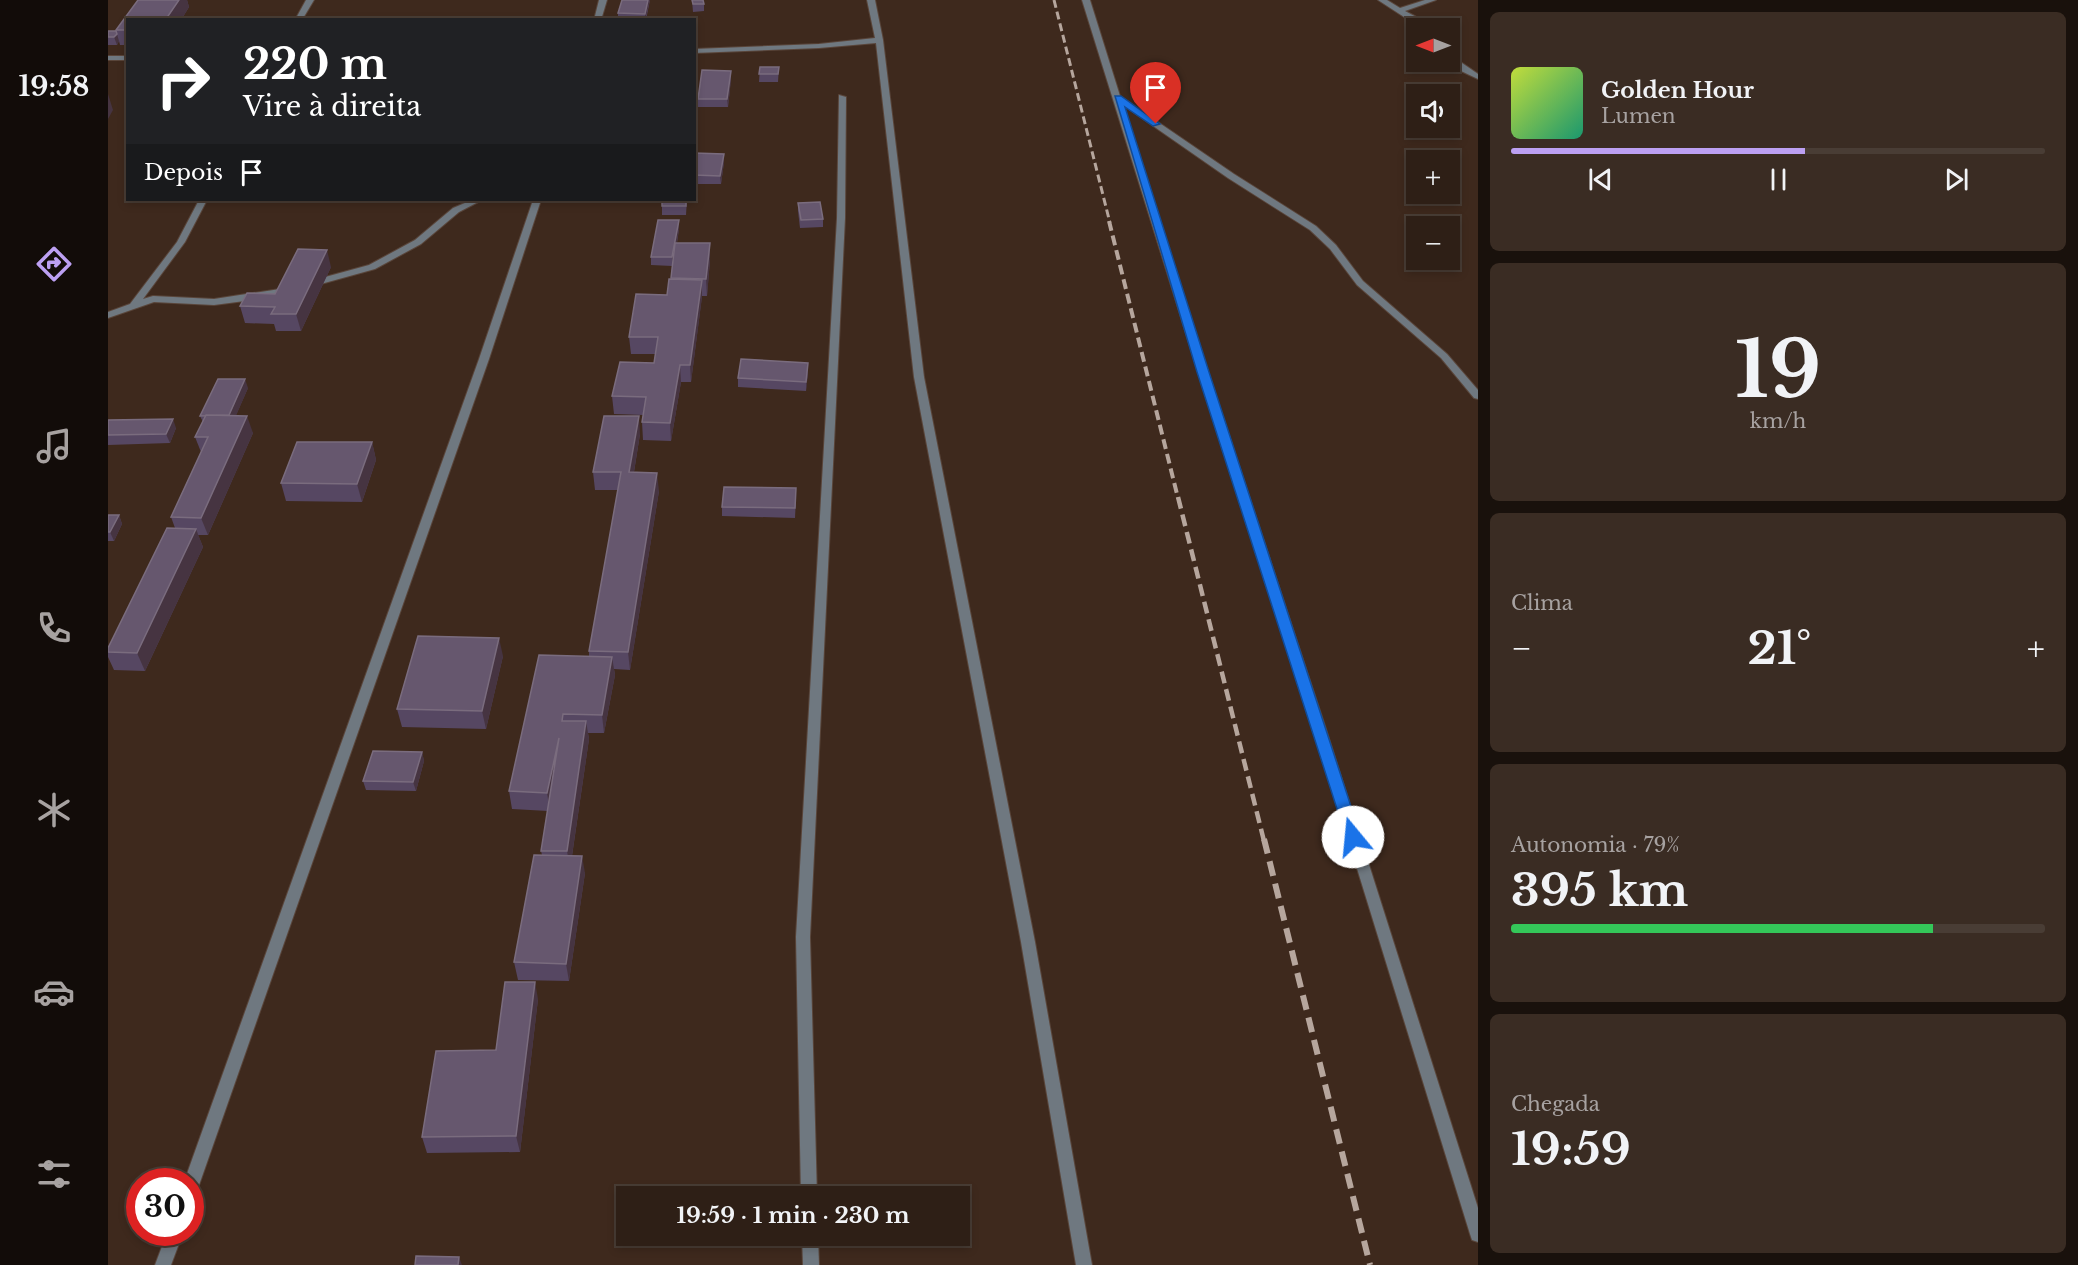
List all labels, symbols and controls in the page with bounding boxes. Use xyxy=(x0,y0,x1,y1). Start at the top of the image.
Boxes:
north arrow xyxy=(1406,18,1460,72)
map controls xyxy=(1406,18,1460,270)
text: 220 m xyxy=(243,38,387,90)
icon: right xyxy=(144,42,222,120)
pin xyxy=(1130,62,1181,124)
text: 19:58 xyxy=(19,70,89,103)
icon: arrive xyxy=(1139,71,1172,104)
text: Golden Hour xyxy=(1601,77,1754,104)
button: sound xyxy=(1406,84,1460,138)
text: Vire à direita xyxy=(243,90,421,123)
text: Lumen xyxy=(1601,104,1676,128)
button: + xyxy=(1406,150,1460,204)
icon: arrive xyxy=(235,156,268,189)
text: Depois xyxy=(144,159,223,186)
icon: previous xyxy=(1584,163,1617,196)
icon: pause xyxy=(1762,163,1795,196)
icon: next xyxy=(1940,163,1973,196)
button: − xyxy=(1406,216,1460,270)
icon: directions xyxy=(33,243,75,285)
text: 19 xyxy=(1735,321,1821,418)
text: km/h xyxy=(1750,409,1806,433)
icon: music xyxy=(33,425,75,467)
text: Clima xyxy=(1511,591,1573,615)
icon: phone xyxy=(33,607,75,649)
text: 21° xyxy=(1747,620,1811,676)
text: − xyxy=(1511,628,1532,669)
text: + xyxy=(2027,628,2045,669)
icon: climate xyxy=(33,789,75,831)
position arrow xyxy=(1321,805,1385,869)
text: Autonomia · 79% xyxy=(1511,833,1680,857)
text: 395 km xyxy=(1511,862,1688,918)
icon: car xyxy=(33,971,75,1013)
text: Chegada xyxy=(1511,1092,1600,1116)
text: 19:59 xyxy=(1511,1121,1631,1177)
icon: filters xyxy=(33,1153,75,1195)
speed limit sign: 30 xyxy=(126,1168,204,1246)
text: 19:59 · 1 min · 230 m xyxy=(676,1202,910,1229)

